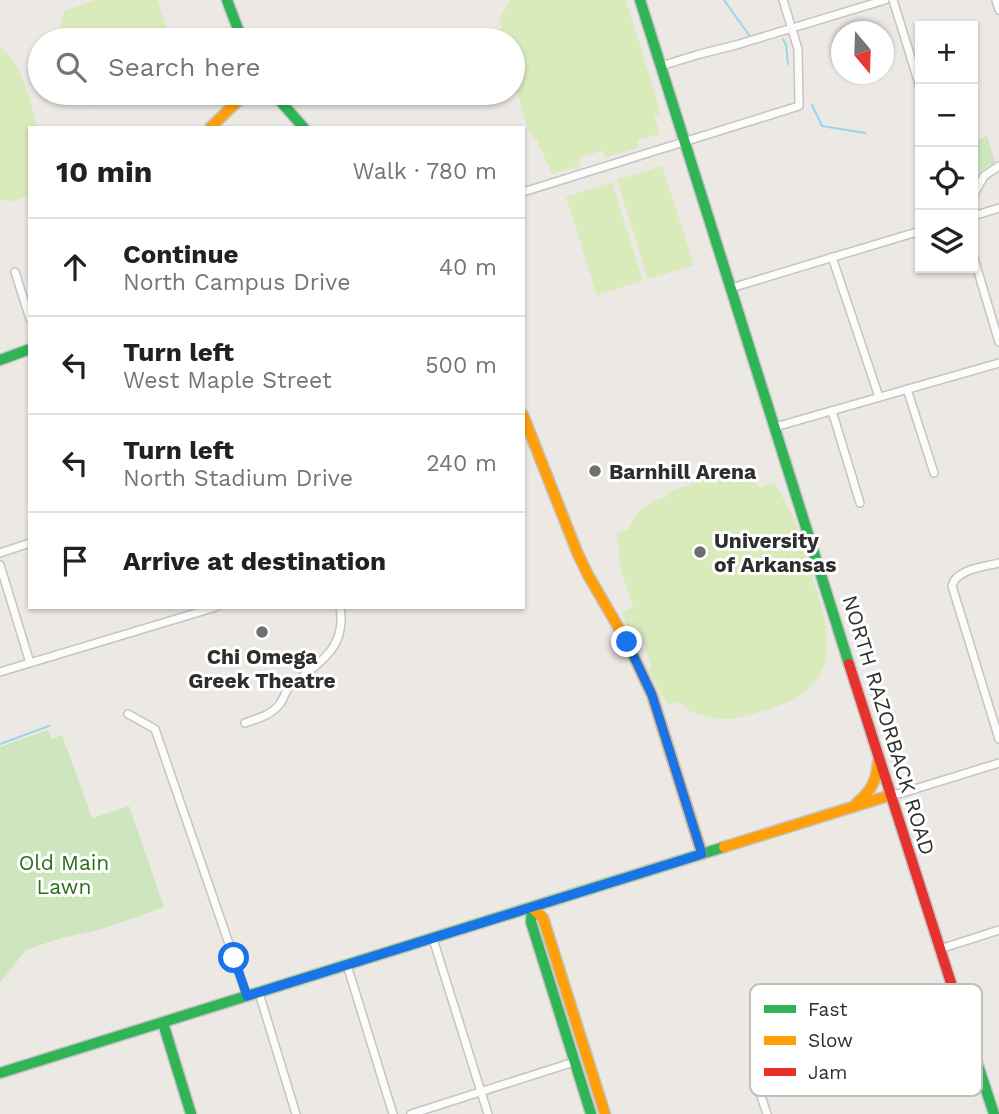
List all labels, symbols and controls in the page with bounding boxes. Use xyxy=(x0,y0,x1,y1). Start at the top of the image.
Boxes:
north arrow xyxy=(831,21,894,84)
map controls xyxy=(915,21,978,273)
button: + xyxy=(915,21,978,84)
search box xyxy=(28,28,525,105)
icon: search xyxy=(52,48,90,86)
text: Search here xyxy=(108,52,260,82)
button: − xyxy=(915,84,978,147)
button: locate xyxy=(915,147,978,210)
text: 10 min xyxy=(56,154,152,189)
text: Walk · 780 m xyxy=(353,158,497,185)
button: layers xyxy=(915,210,978,273)
text: Continue xyxy=(123,239,239,269)
icon: ahead xyxy=(56,248,94,286)
text: 40 m xyxy=(439,254,497,281)
text: North Campus Drive xyxy=(123,269,350,296)
text: Turn left xyxy=(123,337,234,367)
icon: left xyxy=(56,346,94,384)
text: 500 m xyxy=(425,352,497,379)
text: West Maple Street xyxy=(123,367,332,394)
text: Turn left xyxy=(123,435,234,465)
icon: left xyxy=(56,444,94,482)
text: 240 m xyxy=(426,450,497,477)
place label: Barnhill Arena xyxy=(609,459,757,484)
marker: Barnhill Arena xyxy=(587,463,603,479)
text: North Stadium Drive xyxy=(123,465,353,492)
place label: University of Arkansas xyxy=(714,528,836,577)
icon: arrive xyxy=(56,542,94,580)
marker: University of Arkansas xyxy=(692,544,708,560)
text: Arrive at destination xyxy=(123,546,386,576)
street label: NORTH RAZORBACK ROAD xyxy=(838,592,940,858)
marker: Chi Omega Greek Theatre xyxy=(254,624,270,640)
route end xyxy=(611,626,642,657)
place label: Chi Omega Greek Theatre xyxy=(188,644,336,693)
park label: Old Main Lawn xyxy=(19,850,109,899)
route start xyxy=(218,942,249,973)
legend xyxy=(750,984,982,1096)
text: Fast xyxy=(808,998,847,1021)
text: Slow xyxy=(808,1029,853,1052)
text: Jam xyxy=(808,1061,847,1084)

